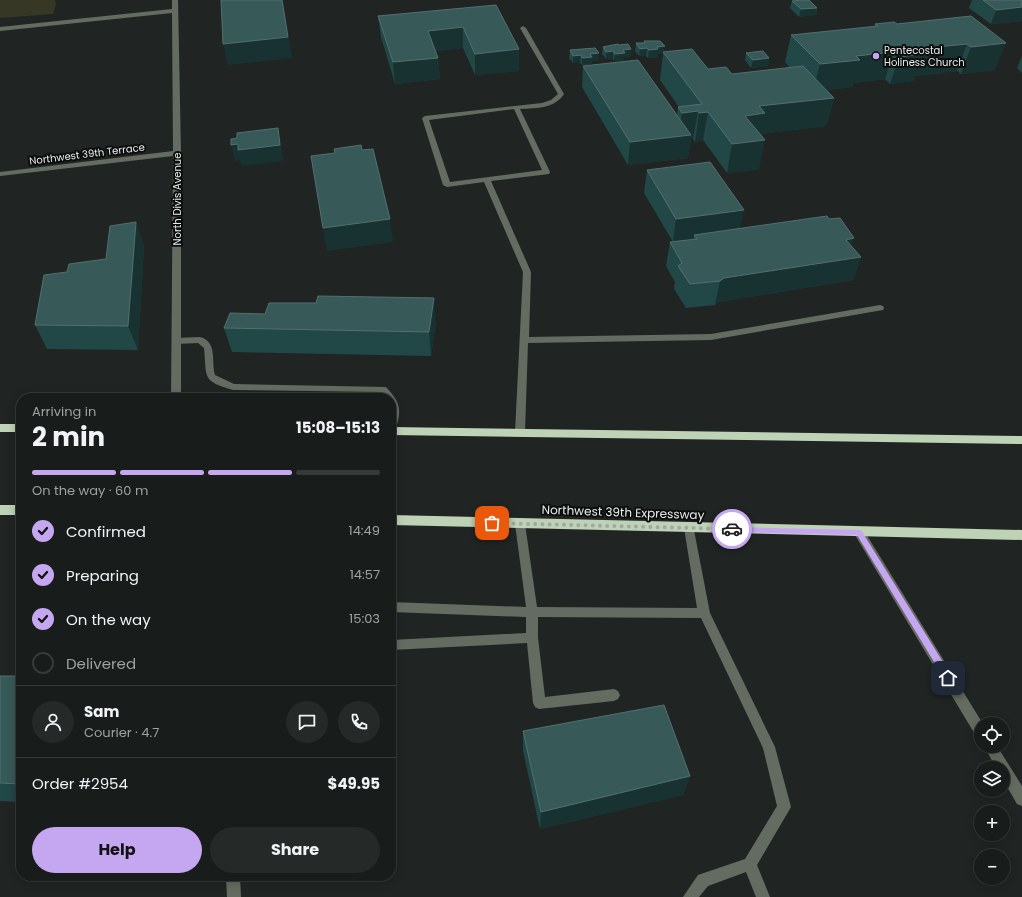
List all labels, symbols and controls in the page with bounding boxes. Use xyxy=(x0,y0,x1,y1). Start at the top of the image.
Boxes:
place label: Pentecostal Holiness Church xyxy=(884,43,965,70)
marker: Pentecostal Holiness Church xyxy=(871,51,881,61)
street label: Northwest 39th Terrace xyxy=(28,139,146,169)
street label: North Divis Avenue xyxy=(170,153,185,245)
text: Arriving in xyxy=(32,402,96,421)
text: 15:08–15:13 xyxy=(296,417,380,438)
text: 2 min xyxy=(32,419,105,455)
text: On the way · 60 m xyxy=(32,481,148,500)
street label: Northwest 39th Expressway xyxy=(541,501,705,523)
pin xyxy=(475,506,509,540)
courier xyxy=(712,509,752,549)
icon: bag xyxy=(481,512,503,534)
icon: car xyxy=(721,518,743,540)
icon: check xyxy=(32,520,54,542)
text: Confirmed xyxy=(66,521,146,542)
text: 14:49 xyxy=(349,521,380,540)
icon: check xyxy=(32,564,54,586)
text: Preparing xyxy=(66,565,139,586)
text: 14:57 xyxy=(350,565,380,584)
icon: check xyxy=(32,608,54,630)
text: On the way xyxy=(66,609,151,630)
text: 15:03 xyxy=(349,609,380,628)
text: Delivered xyxy=(66,653,136,674)
pin xyxy=(931,661,965,695)
icon: home xyxy=(937,667,959,689)
button: person xyxy=(32,701,74,743)
text: Sam xyxy=(84,701,119,722)
button: chat xyxy=(286,701,328,743)
button: phone xyxy=(338,701,380,743)
map controls xyxy=(974,717,1010,885)
button: locate xyxy=(974,717,1010,753)
text: Courier · 4.7 xyxy=(84,723,159,742)
button: layers xyxy=(974,761,1010,797)
text: Order #2954 xyxy=(32,773,128,794)
text: $49.95 xyxy=(328,773,380,794)
button: + xyxy=(974,805,1010,841)
button: Help xyxy=(32,827,202,873)
button: Share xyxy=(210,827,380,873)
button: − xyxy=(974,849,1010,885)

